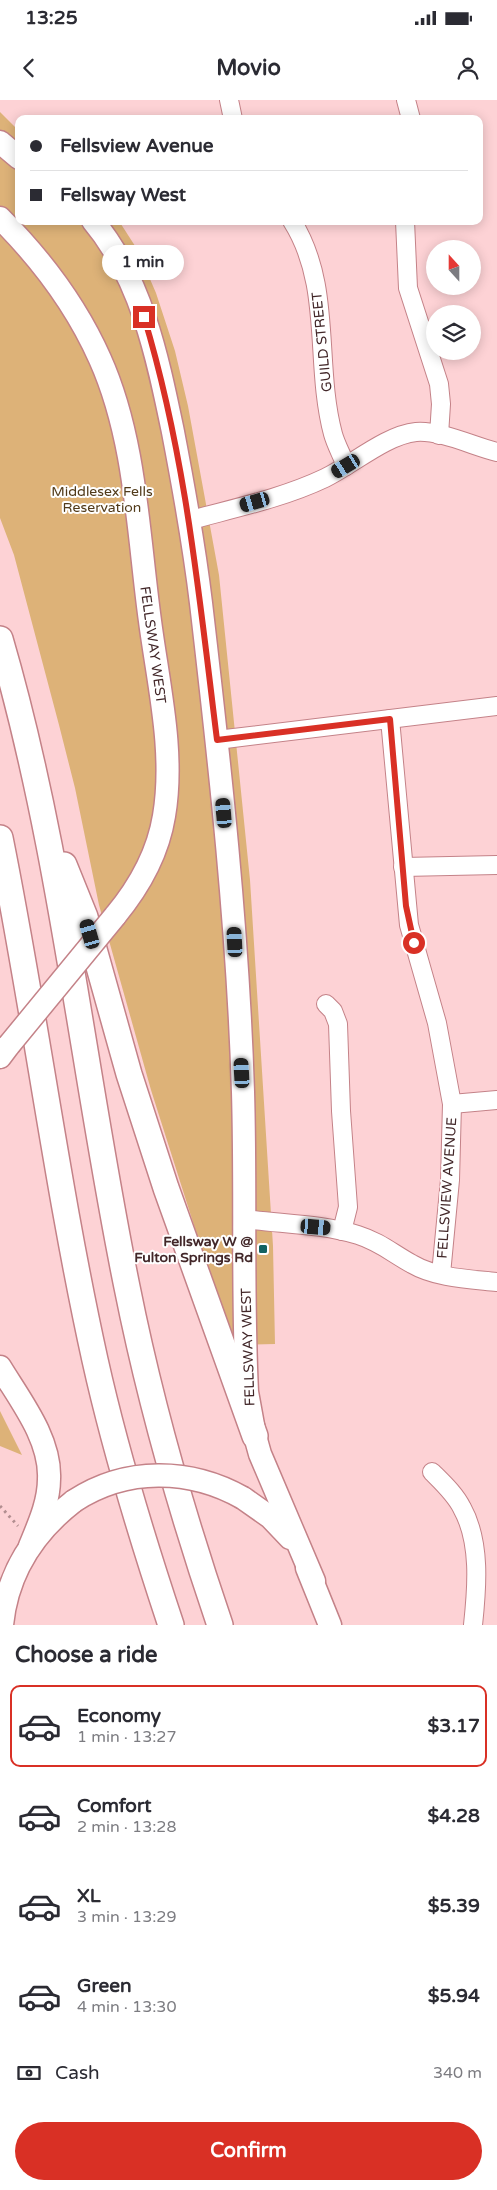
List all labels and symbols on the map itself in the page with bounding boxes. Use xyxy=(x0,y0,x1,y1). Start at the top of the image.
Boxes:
north arrow xyxy=(426,240,481,295)
callout: 1 min xyxy=(103,244,185,280)
street label: GUILD STREET xyxy=(308,291,336,393)
route end xyxy=(133,306,155,328)
car xyxy=(329,452,362,480)
park label: Middlesex Fells Reservation xyxy=(51,483,153,516)
car xyxy=(238,491,271,513)
street label: FELLSWAY WEST xyxy=(136,585,170,705)
car xyxy=(215,797,232,829)
car xyxy=(78,918,101,950)
car xyxy=(226,927,243,957)
route start xyxy=(403,932,425,954)
car xyxy=(233,1058,250,1088)
street label: FELLSVIEW AVENUE xyxy=(434,1117,460,1259)
car xyxy=(300,1218,331,1236)
place label: Fellsway W @ Fulton Springs Rd xyxy=(134,1233,253,1266)
marker: Fellsway W @ Fulton Springs Rd xyxy=(257,1243,269,1255)
street label: FELLSWAY WEST xyxy=(237,1287,259,1406)

